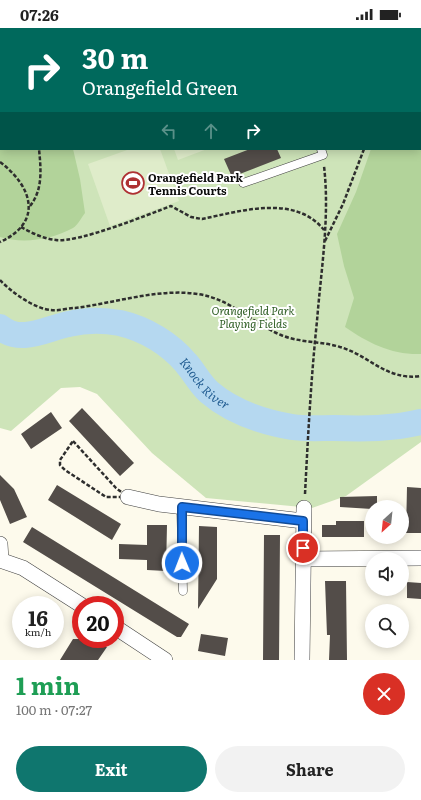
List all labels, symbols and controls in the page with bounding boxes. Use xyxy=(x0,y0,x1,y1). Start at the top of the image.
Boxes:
text: 07:26 xyxy=(20,3,59,26)
text: 30 m xyxy=(82,36,148,78)
icon: right xyxy=(16,44,68,96)
text: Orangefield Green xyxy=(82,74,238,101)
icon: left xyxy=(158,120,180,142)
icon: ahead xyxy=(200,120,222,142)
icon: right xyxy=(242,120,264,142)
place label: Orangefield Park Tennis Courts xyxy=(148,169,244,198)
sports icon: Orangefield Park Tennis Courts xyxy=(120,170,146,196)
park label: Orangefield Park Playing Fields xyxy=(212,302,294,331)
water label: Knock River xyxy=(176,353,233,414)
north arrow xyxy=(365,500,409,544)
map controls xyxy=(365,500,409,648)
pin xyxy=(286,531,320,565)
icon: arrive xyxy=(292,537,314,559)
position arrow xyxy=(161,542,203,584)
button: sound xyxy=(365,552,409,596)
speed limit sign: 20 xyxy=(72,596,124,648)
text: 16 xyxy=(28,602,48,632)
button: search xyxy=(365,604,409,648)
text: km/h xyxy=(25,624,51,639)
text: 1 min xyxy=(16,667,80,702)
button: close xyxy=(363,673,405,715)
text: 100 m · 07:27 xyxy=(16,700,92,719)
button: Exit xyxy=(16,746,207,792)
button: Share xyxy=(215,746,405,792)

